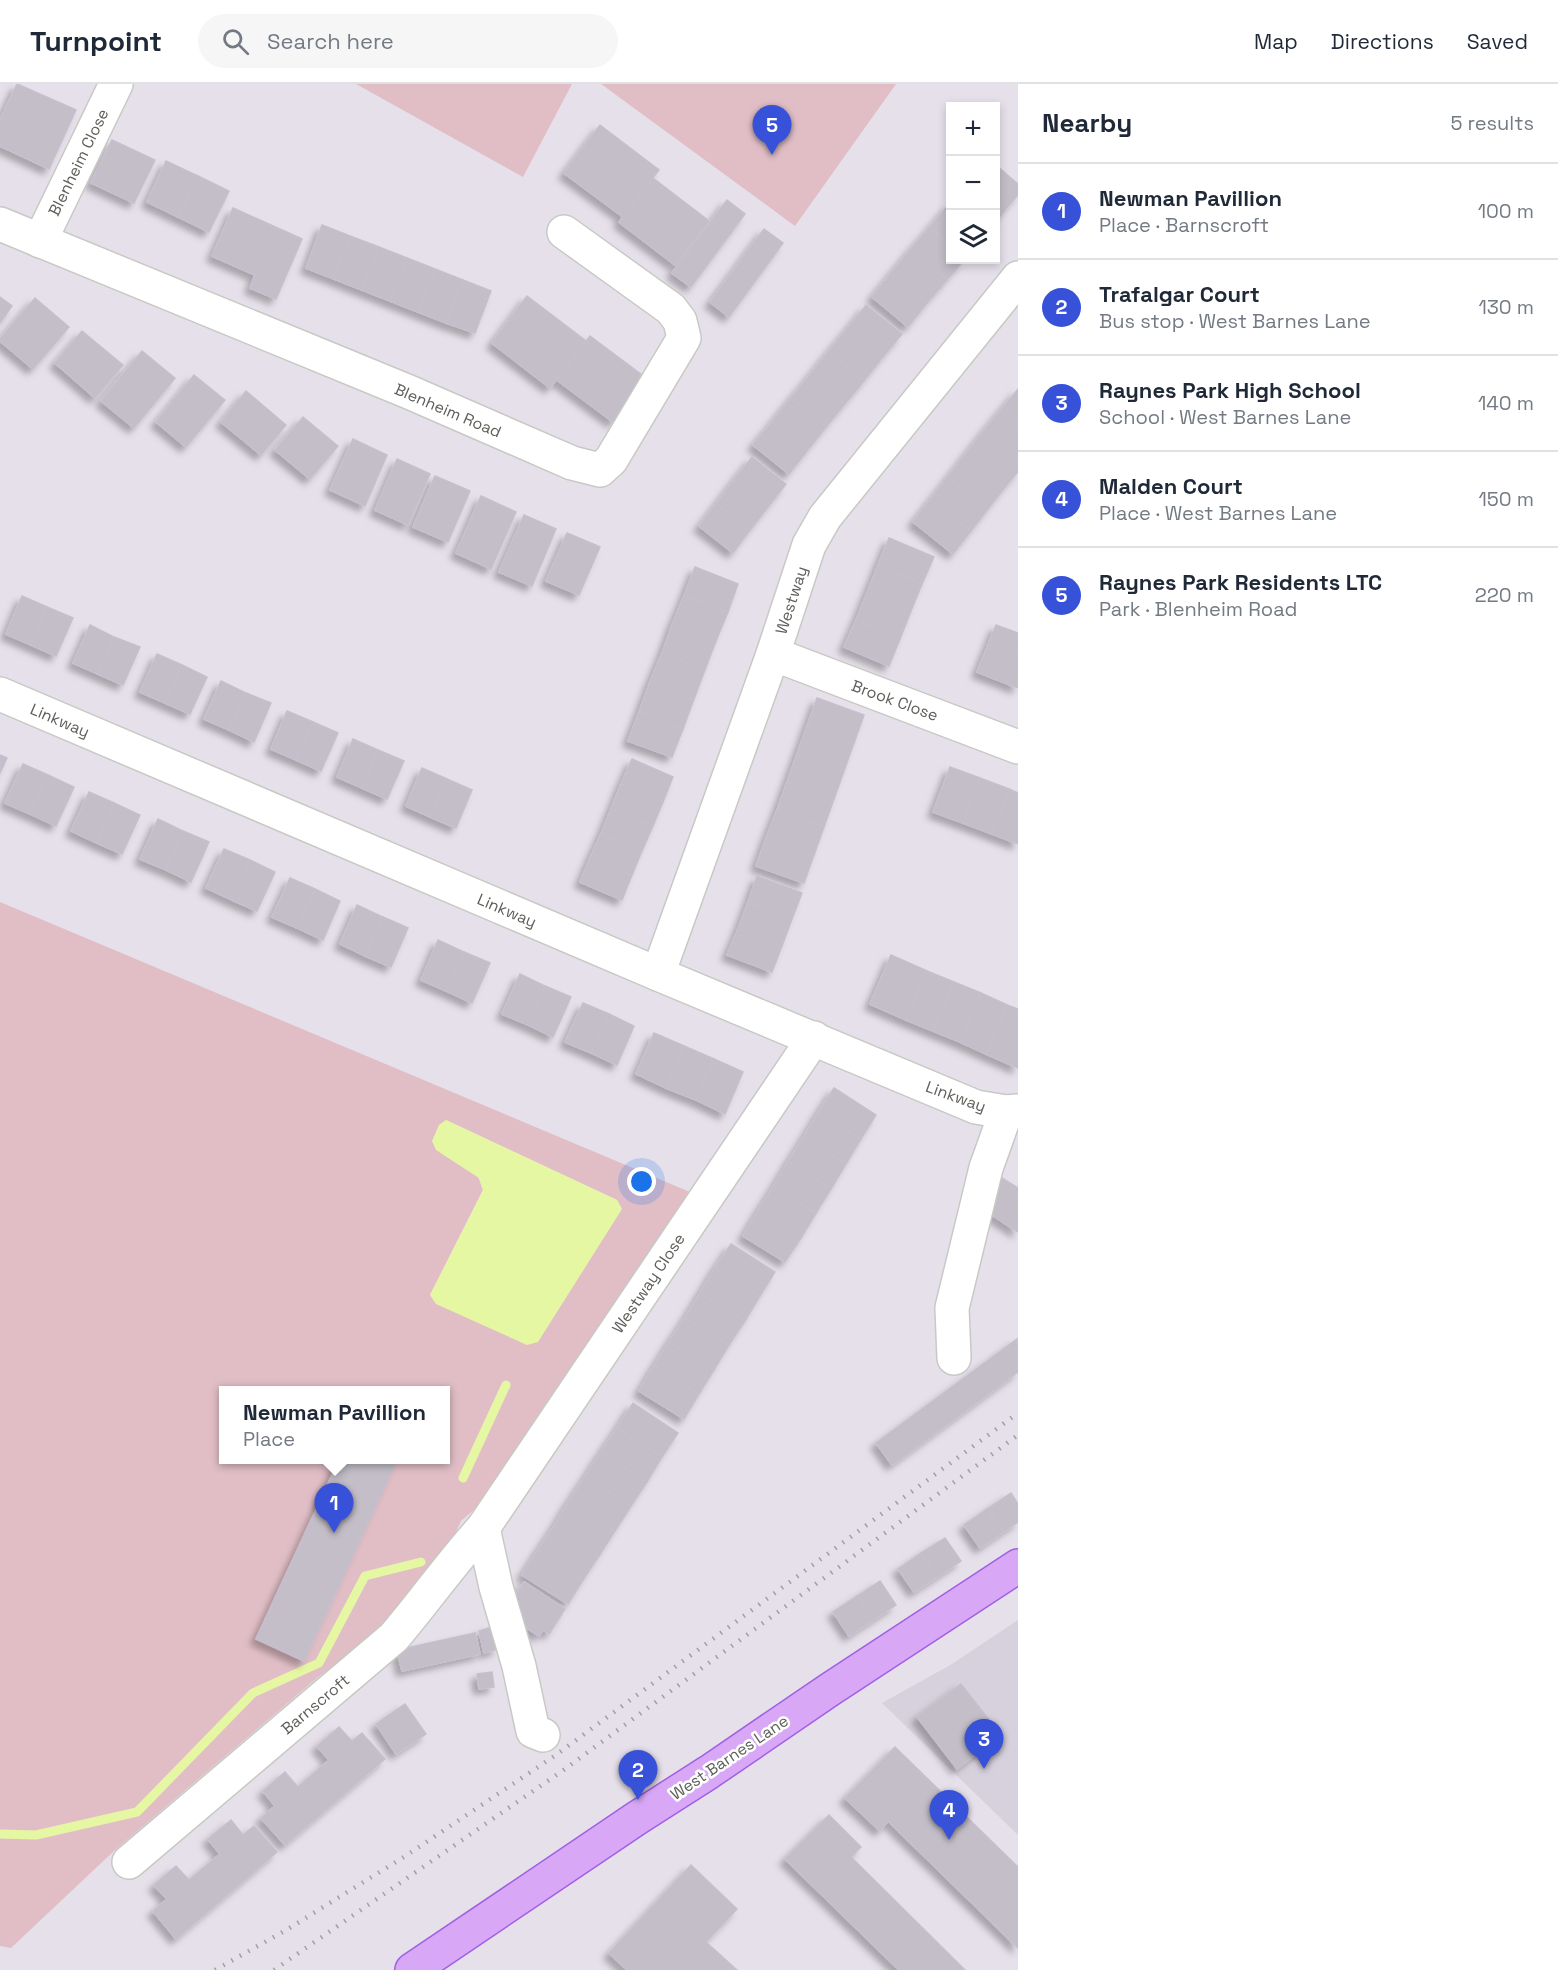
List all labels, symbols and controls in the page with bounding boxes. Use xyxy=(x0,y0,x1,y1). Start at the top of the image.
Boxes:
search box xyxy=(198,14,618,68)
text: Turnpoint xyxy=(30,23,162,59)
icon: search xyxy=(219,25,252,58)
text: Search here xyxy=(267,27,394,55)
text: Map xyxy=(1254,28,1298,55)
text: Directions xyxy=(1331,28,1434,55)
text: Saved xyxy=(1467,28,1528,55)
map controls xyxy=(946,102,1000,264)
button: + xyxy=(946,102,1000,156)
street label: Blenheim Close xyxy=(43,105,113,219)
pin: 5 xyxy=(752,106,792,155)
text: Nearby xyxy=(1042,106,1132,140)
text: 5 results xyxy=(1450,110,1534,136)
button: − xyxy=(946,156,1000,210)
text: Newman Pavillion xyxy=(1099,184,1282,212)
text: 1 xyxy=(1057,198,1066,224)
text: 100 m xyxy=(1478,198,1534,224)
button: layers xyxy=(946,210,1000,264)
text: Place · Barnscroft xyxy=(1099,212,1269,238)
text: Trafalgar Court xyxy=(1099,280,1260,308)
text: 2 xyxy=(1056,294,1067,320)
text: 130 m xyxy=(1478,294,1534,320)
text: Bus stop · West Barnes Lane xyxy=(1099,308,1371,334)
text: Raynes Park High School xyxy=(1099,376,1361,404)
street label: Blenheim Road xyxy=(391,378,504,442)
text: 3 xyxy=(1055,390,1068,416)
text: 140 m xyxy=(1478,390,1534,416)
text: School · West Barnes Lane xyxy=(1099,404,1351,430)
text: Malden Court xyxy=(1099,472,1243,500)
text: 4 xyxy=(1055,486,1068,512)
text: 150 m xyxy=(1479,486,1534,512)
text: Place · West Barnes Lane xyxy=(1099,500,1337,526)
street label: Westway xyxy=(771,563,812,637)
text: Raynes Park Residents LTC xyxy=(1099,568,1382,596)
text: 5 xyxy=(1056,582,1068,608)
text: 220 m xyxy=(1475,582,1534,608)
text: Park · Blenheim Road xyxy=(1099,596,1297,622)
street label: Brook Close xyxy=(849,675,941,726)
street label: Linkway xyxy=(27,699,93,742)
street label: Linkway xyxy=(474,889,540,932)
street label: Linkway xyxy=(923,1076,989,1117)
your location xyxy=(627,1167,656,1196)
street label: Westway Close xyxy=(607,1229,690,1337)
popup xyxy=(219,1386,450,1464)
text: Newman Pavillion xyxy=(243,1398,426,1426)
text: Place xyxy=(243,1426,295,1452)
pin: 1 xyxy=(314,1484,354,1533)
street label: Barnscroft xyxy=(277,1670,354,1739)
street label: West Barnes Lane xyxy=(666,1710,792,1805)
pin: 3 xyxy=(964,1720,1004,1769)
pin: 2 xyxy=(618,1750,658,1800)
pin: 4 xyxy=(930,1790,968,1840)

